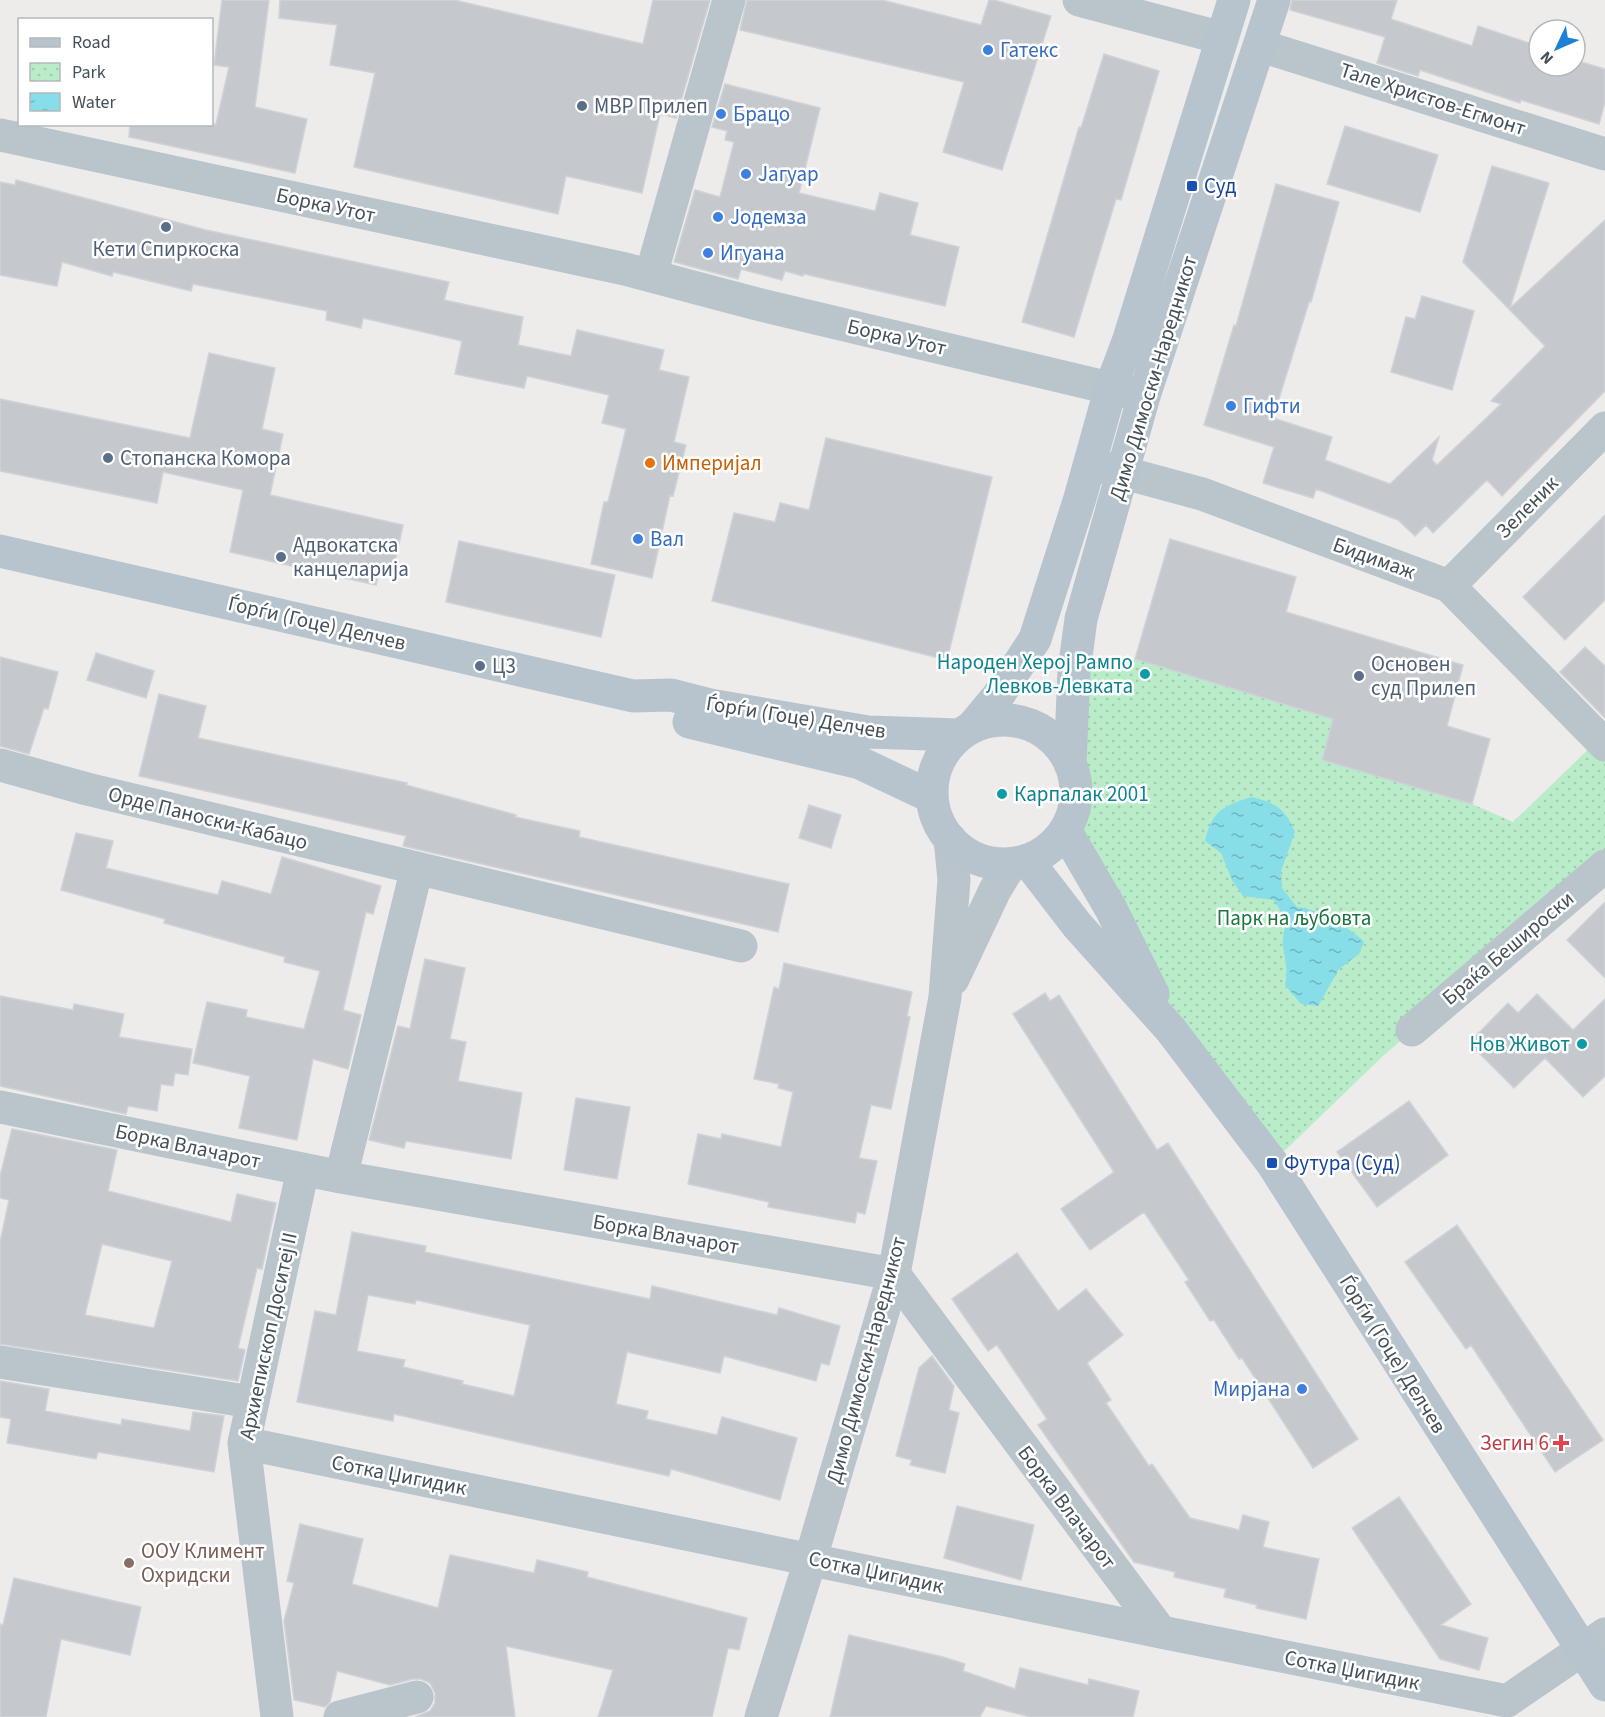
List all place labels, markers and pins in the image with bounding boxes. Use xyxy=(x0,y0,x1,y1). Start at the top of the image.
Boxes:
place label: Гатекс xyxy=(1000,35,1059,65)
marker: Гатекс xyxy=(981,43,995,57)
place label: МВР Прилеп xyxy=(594,91,708,121)
marker: МВР Прилеп xyxy=(575,99,589,113)
place label: Брацо xyxy=(733,99,790,129)
marker: Брацо xyxy=(714,107,728,121)
place label: Јагуар xyxy=(758,159,819,189)
marker: Јагуар xyxy=(739,167,753,181)
place label: Суд xyxy=(1204,171,1237,201)
marker: Суд xyxy=(1185,179,1199,193)
place label: Јодемза xyxy=(730,202,807,232)
marker: Јодемза xyxy=(711,210,725,224)
marker: Кети Спиркоска xyxy=(159,220,173,234)
place label: Кети Спиркоска xyxy=(93,234,239,264)
place label: Игуана xyxy=(720,238,785,268)
marker: Игуана xyxy=(701,246,715,260)
place label: Гифти xyxy=(1243,391,1301,421)
marker: Гифти xyxy=(1224,399,1238,413)
place label: Стопанска Комора xyxy=(120,443,291,473)
place label: Империјал xyxy=(662,448,762,478)
marker: Стопанска Комора xyxy=(101,451,115,465)
marker: Империјал xyxy=(643,456,657,470)
place label: Вал xyxy=(650,524,684,554)
place label: Адвокатска канцеларија xyxy=(293,530,409,584)
marker: Вал xyxy=(631,532,645,546)
marker: Адвокатска канцеларија xyxy=(274,550,288,564)
place label: Народен Херој Рампо Левков-Левката xyxy=(937,647,1133,701)
place label: Основен суд Прилеп xyxy=(1371,649,1476,703)
place label: Ц3 xyxy=(492,651,516,681)
marker: Ц3 xyxy=(473,659,487,673)
marker: Народен Херој Рампо Левков-Левката xyxy=(1138,667,1152,681)
marker: Основен суд Прилеп xyxy=(1352,669,1366,683)
place label: Карпалак 2001 xyxy=(1014,779,1149,809)
marker: Карпалак 2001 xyxy=(995,787,1009,801)
place label: Нов Живот xyxy=(1469,1029,1570,1059)
marker: Нов Живот xyxy=(1575,1037,1589,1051)
place label: Футура (Суд) xyxy=(1284,1148,1401,1178)
marker: Футура (Суд) xyxy=(1265,1156,1279,1170)
place label: Мирјана xyxy=(1213,1374,1290,1404)
marker: Мирјана xyxy=(1295,1382,1309,1396)
place label: Зегин 6 xyxy=(1480,1428,1549,1458)
marker: Зегин 6 xyxy=(1554,1436,1568,1450)
place label: ООУ Климент Охридски xyxy=(141,1536,265,1590)
marker: ООУ Климент Охридски xyxy=(122,1556,136,1570)

